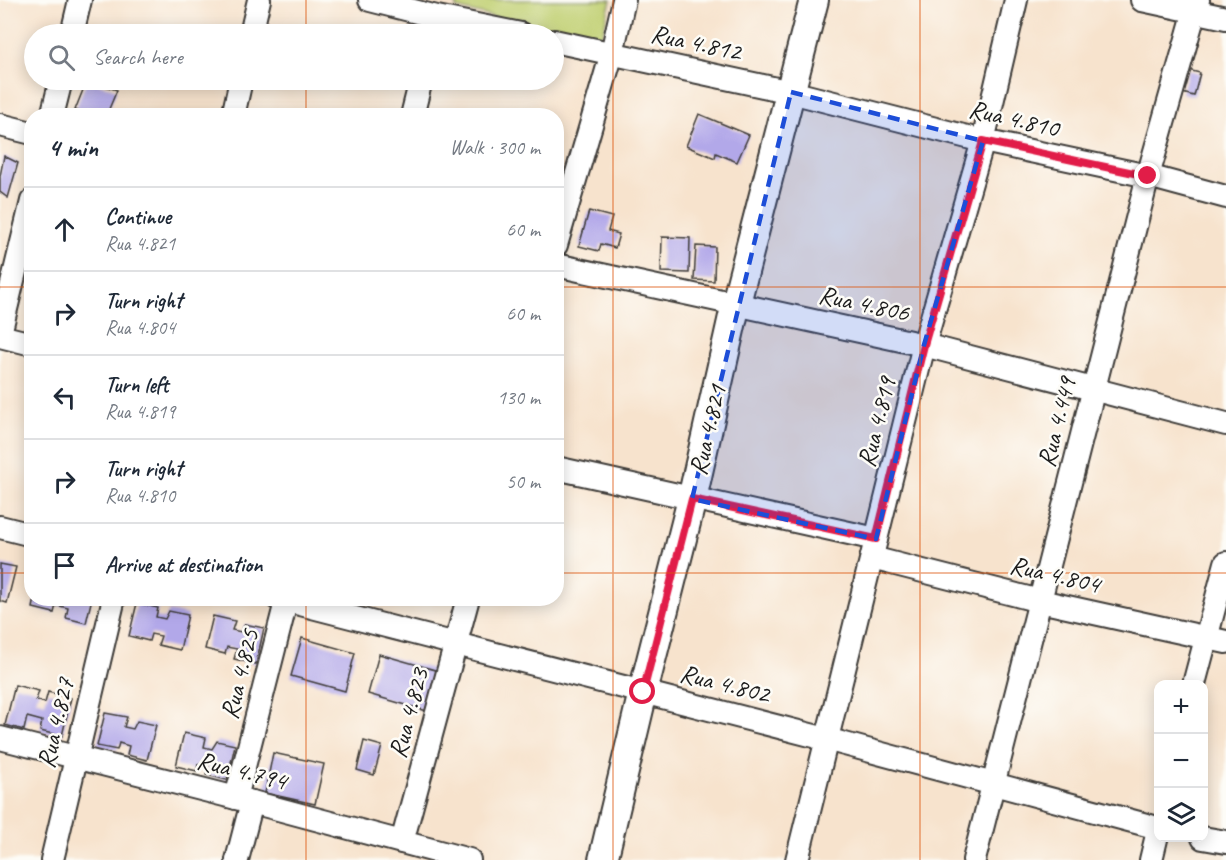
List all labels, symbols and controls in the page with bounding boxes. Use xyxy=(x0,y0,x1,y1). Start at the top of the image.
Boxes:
street label: Rua 4.812 xyxy=(648,17,746,69)
search box xyxy=(24,24,564,90)
icon: search xyxy=(45,41,78,74)
text: Search here xyxy=(93,43,183,71)
street label: Rua 4.810 xyxy=(966,92,1064,145)
text: 4 min xyxy=(48,131,98,164)
text: Walk · 300 m xyxy=(450,135,540,160)
route end xyxy=(1134,162,1160,188)
text: Continue xyxy=(105,203,171,231)
icon: ahead xyxy=(48,213,81,246)
text: 60 m xyxy=(506,217,540,242)
text: Rua 4.821 xyxy=(105,231,175,256)
street label: Rua 4.806 xyxy=(816,278,913,329)
text: Turn right xyxy=(105,287,182,315)
icon: right xyxy=(48,297,81,330)
text: 60 m xyxy=(506,301,540,326)
text: Rua 4.804 xyxy=(105,315,175,340)
text: Turn left xyxy=(105,371,169,399)
street label: Rua 4.819 xyxy=(849,372,904,470)
street label: Rua 4.449 xyxy=(1029,372,1084,470)
icon: left xyxy=(48,381,81,414)
street label: Rua 4.821 xyxy=(681,381,734,478)
text: 130 m xyxy=(497,385,540,410)
text: Rua 4.819 xyxy=(105,399,175,424)
text: Turn right xyxy=(105,455,182,483)
icon: right xyxy=(48,465,81,498)
text: 50 m xyxy=(506,469,540,494)
text: Rua 4.810 xyxy=(105,483,175,508)
street label: Rua 4.804 xyxy=(1007,548,1105,601)
icon: arrive xyxy=(48,549,81,582)
text: Arrive at destination xyxy=(105,551,262,579)
street label: Rua 4.825 xyxy=(212,624,267,722)
street label: Rua 4.802 xyxy=(677,656,775,711)
street label: Rua 4.823 xyxy=(381,662,437,762)
street label: Rua 4.827 xyxy=(29,674,82,771)
route start xyxy=(629,678,655,704)
map controls xyxy=(1154,680,1208,842)
button: + xyxy=(1154,680,1208,734)
button: − xyxy=(1154,734,1208,788)
street label: Rua 4.794 xyxy=(194,743,292,798)
button: layers xyxy=(1154,788,1208,842)

